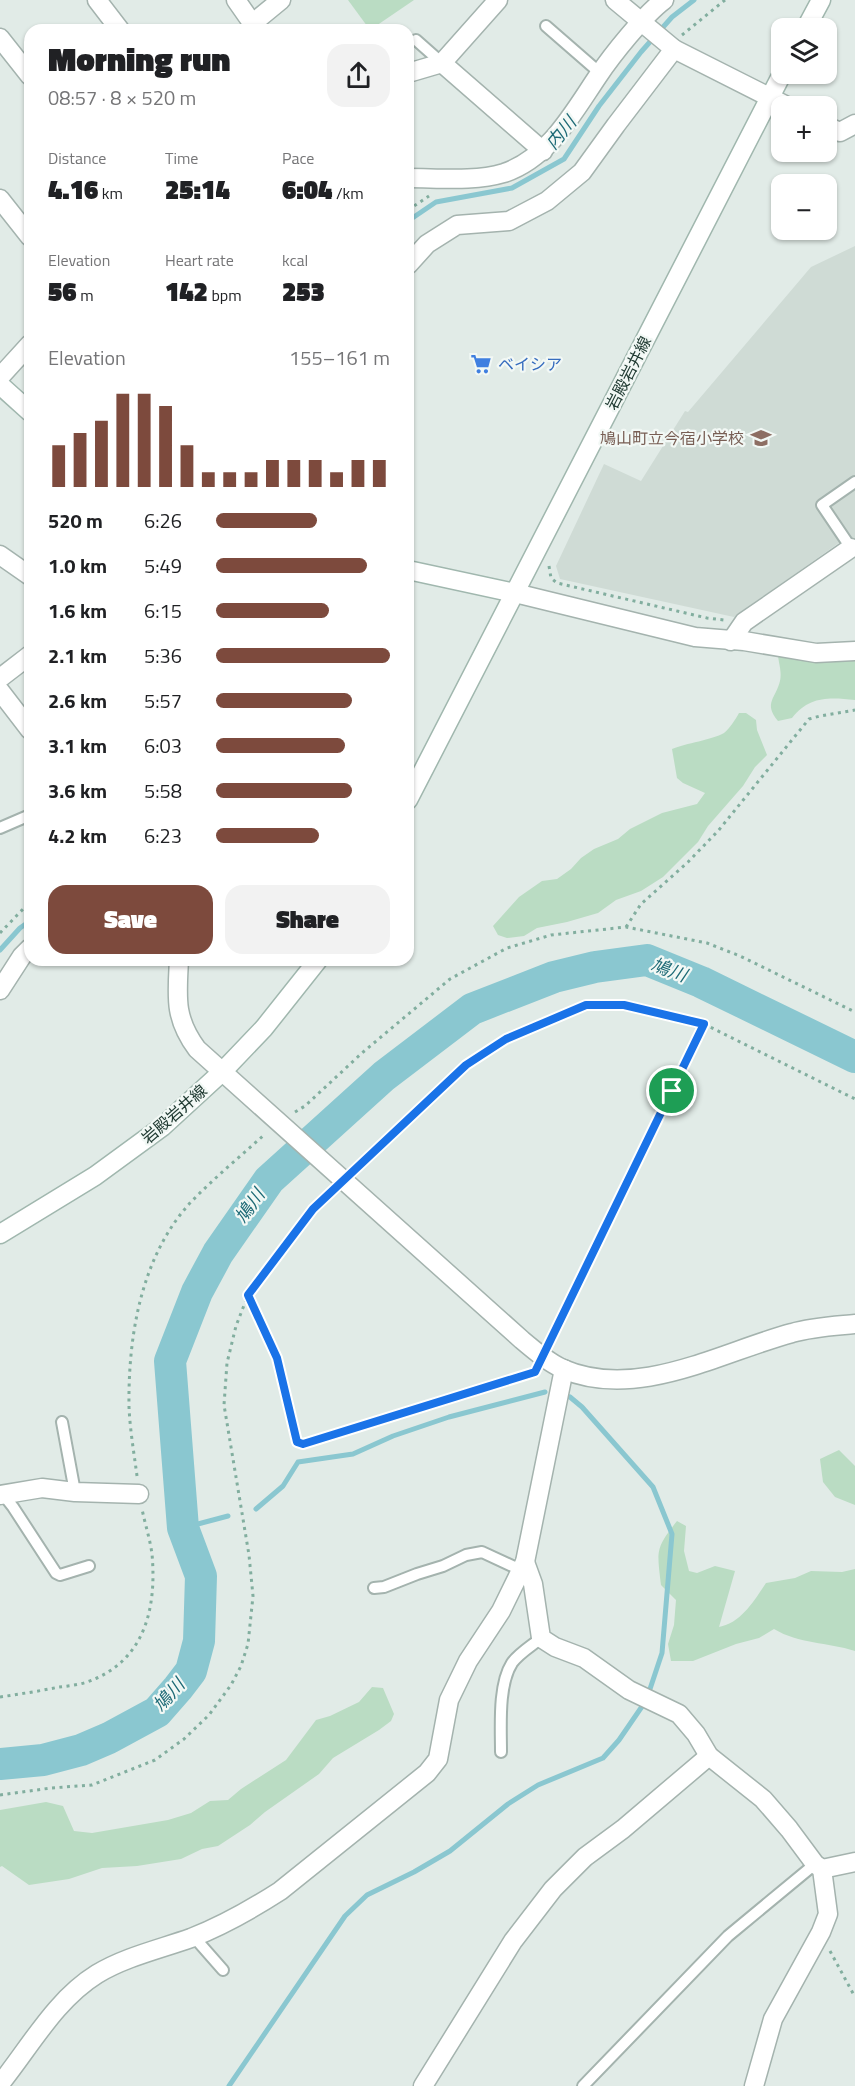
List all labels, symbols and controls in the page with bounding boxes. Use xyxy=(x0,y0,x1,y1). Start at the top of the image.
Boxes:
map controls xyxy=(771,18,837,240)
button: layers xyxy=(771,18,837,84)
text: Morning run xyxy=(48,34,230,84)
button: share xyxy=(327,44,390,107)
text: 08:57 · 8 × 520 m xyxy=(48,82,196,113)
button: + xyxy=(771,96,837,162)
water label: 内川 xyxy=(539,109,584,155)
text: Distance xyxy=(48,146,106,170)
text: Time xyxy=(165,146,198,170)
text: Pace xyxy=(282,146,314,170)
text: 4.16 xyxy=(48,170,98,209)
text: 25:14 xyxy=(165,170,230,209)
text: 6:04 xyxy=(282,170,332,209)
button: − xyxy=(771,174,837,240)
text: km xyxy=(98,181,123,205)
text: /km xyxy=(332,181,364,205)
text: Elevation xyxy=(48,248,110,272)
text: Heart rate xyxy=(165,248,234,272)
text: kcal xyxy=(282,248,308,272)
text: 56 xyxy=(48,272,77,311)
text: 142 xyxy=(165,272,208,311)
text: 253 xyxy=(282,272,325,311)
text: m xyxy=(77,283,94,307)
text: bpm xyxy=(208,283,242,307)
street label: 岩殿岩井線 xyxy=(599,332,657,414)
text: Elevation xyxy=(48,342,126,373)
text: 155–161 m xyxy=(289,342,390,373)
supermarket icon: ベイシア xyxy=(469,352,493,376)
place label: ベイシア xyxy=(498,352,562,376)
place label: 鳩山町立今宿小学校 xyxy=(600,426,744,450)
school or university icon: 鳩山町立今宿小学校 xyxy=(749,426,773,450)
text: 520 m xyxy=(48,505,103,536)
text: 6:26 xyxy=(144,505,182,536)
text: 1.0 km xyxy=(48,550,107,581)
text: 5:49 xyxy=(144,550,182,581)
text: 1.6 km xyxy=(48,595,107,626)
text: 6:15 xyxy=(144,595,182,626)
text: 2.1 km xyxy=(48,640,107,671)
text: 5:36 xyxy=(144,640,182,671)
text: 2.6 km xyxy=(48,685,107,716)
text: 5:57 xyxy=(144,685,182,716)
text: 3.1 km xyxy=(48,730,107,761)
text: 6:03 xyxy=(144,730,182,761)
text: 3.6 km xyxy=(48,775,107,806)
text: 5:58 xyxy=(144,775,182,806)
text: 4.2 km xyxy=(48,820,107,851)
text: 6:23 xyxy=(144,820,182,851)
button: Save xyxy=(48,885,213,954)
button: Share xyxy=(225,885,390,954)
water label: 鳩川 xyxy=(648,951,693,989)
pin xyxy=(646,1065,697,1116)
icon: arrive xyxy=(655,1074,688,1107)
street label: 岩殿岩井線 xyxy=(136,1079,212,1149)
water label: 鳩川 xyxy=(228,1182,272,1228)
water label: 鳩川 xyxy=(147,1671,192,1717)

